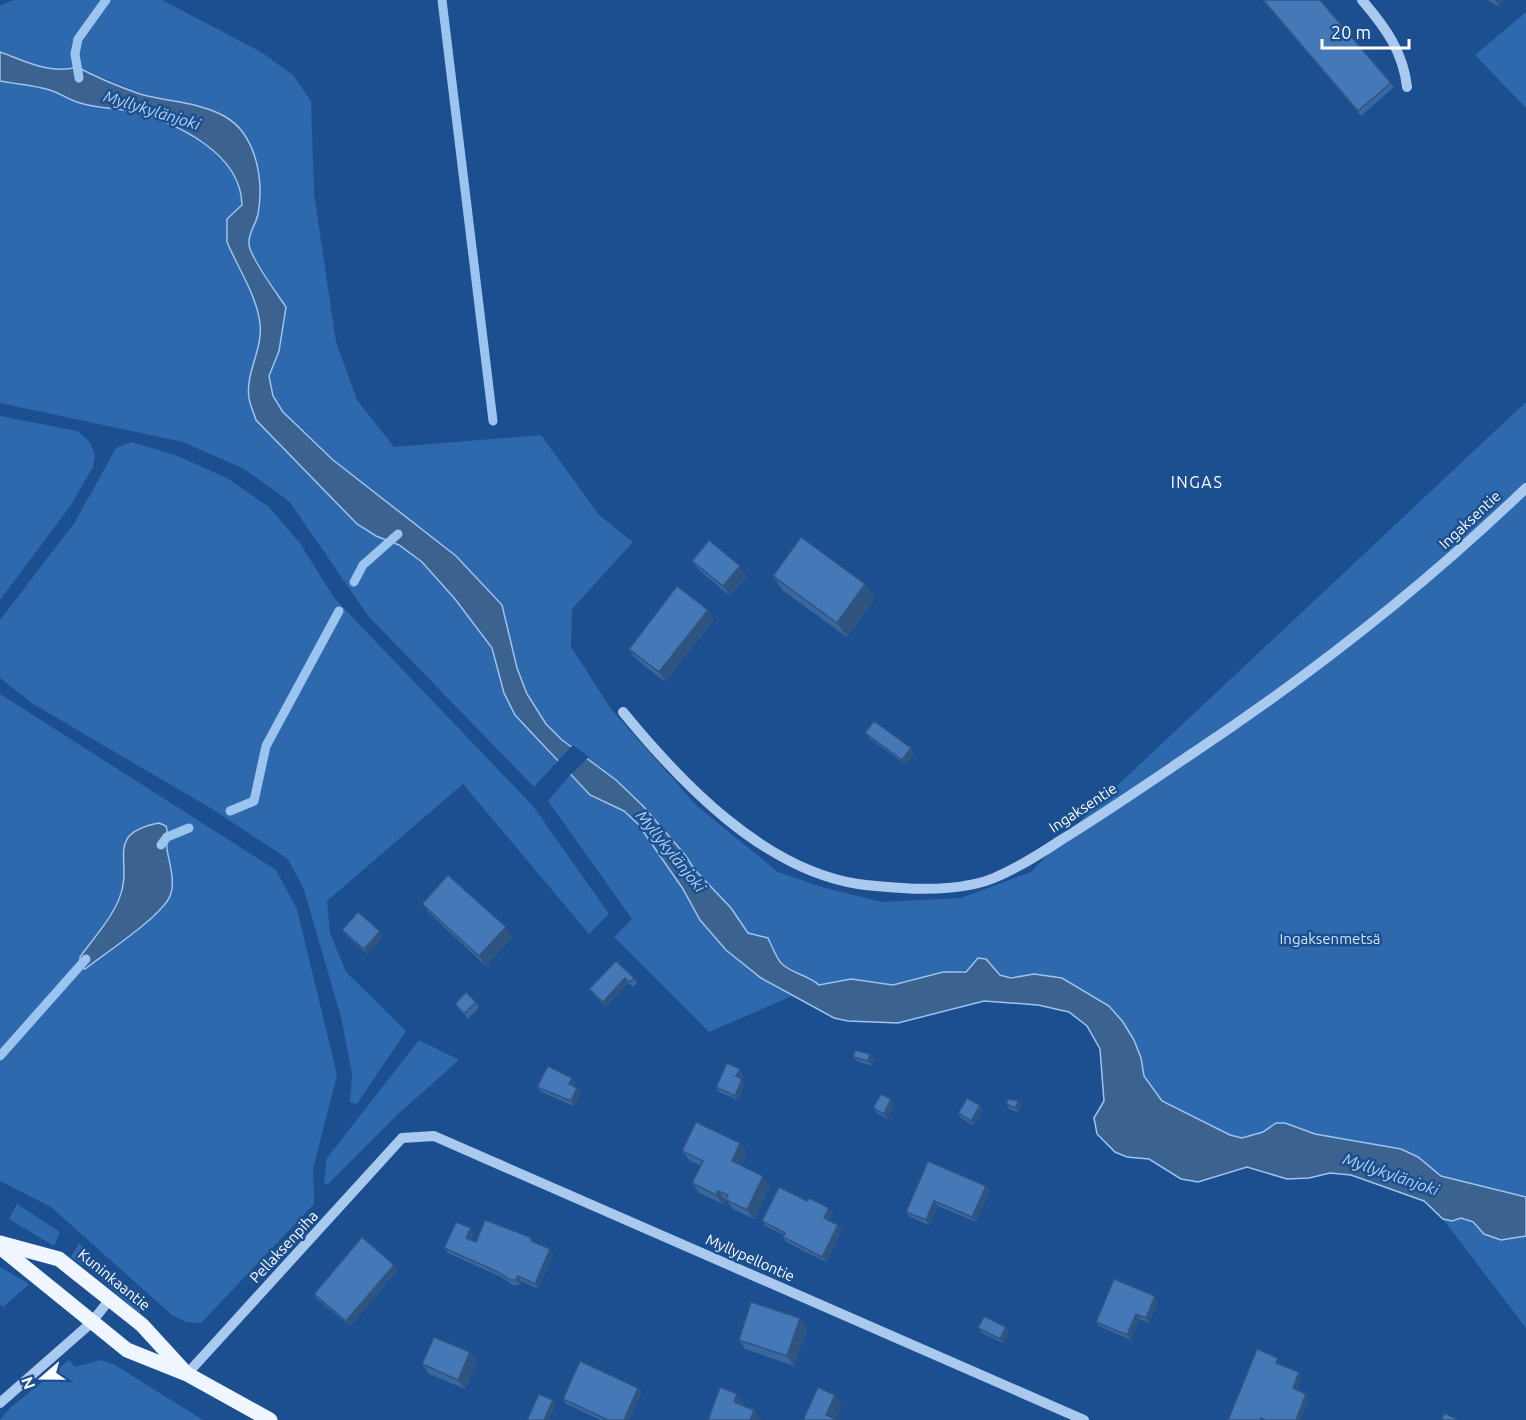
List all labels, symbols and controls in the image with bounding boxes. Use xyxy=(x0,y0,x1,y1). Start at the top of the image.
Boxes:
scale bar xyxy=(1322,12,1409,50)
text: 20 m xyxy=(1331,22,1371,42)
water label: Myllykylänjoki xyxy=(102,87,203,134)
district label: INGAS xyxy=(1171,473,1223,491)
street label: Ingaksentie xyxy=(1436,487,1504,552)
street label: Ingaksentie xyxy=(1046,779,1120,836)
water label: Myllykylänjoki xyxy=(633,806,710,896)
park label: Ingaksenmetsä xyxy=(1279,930,1381,947)
water label: Myllykylänjoki xyxy=(1341,1149,1442,1199)
street label: Pellaksenpiha xyxy=(246,1207,321,1286)
street label: Myllypellontie xyxy=(703,1230,797,1285)
street label: Kuninkaantie xyxy=(75,1245,154,1314)
north arrow xyxy=(12,1348,72,1408)
text: N xyxy=(17,1374,38,1392)

